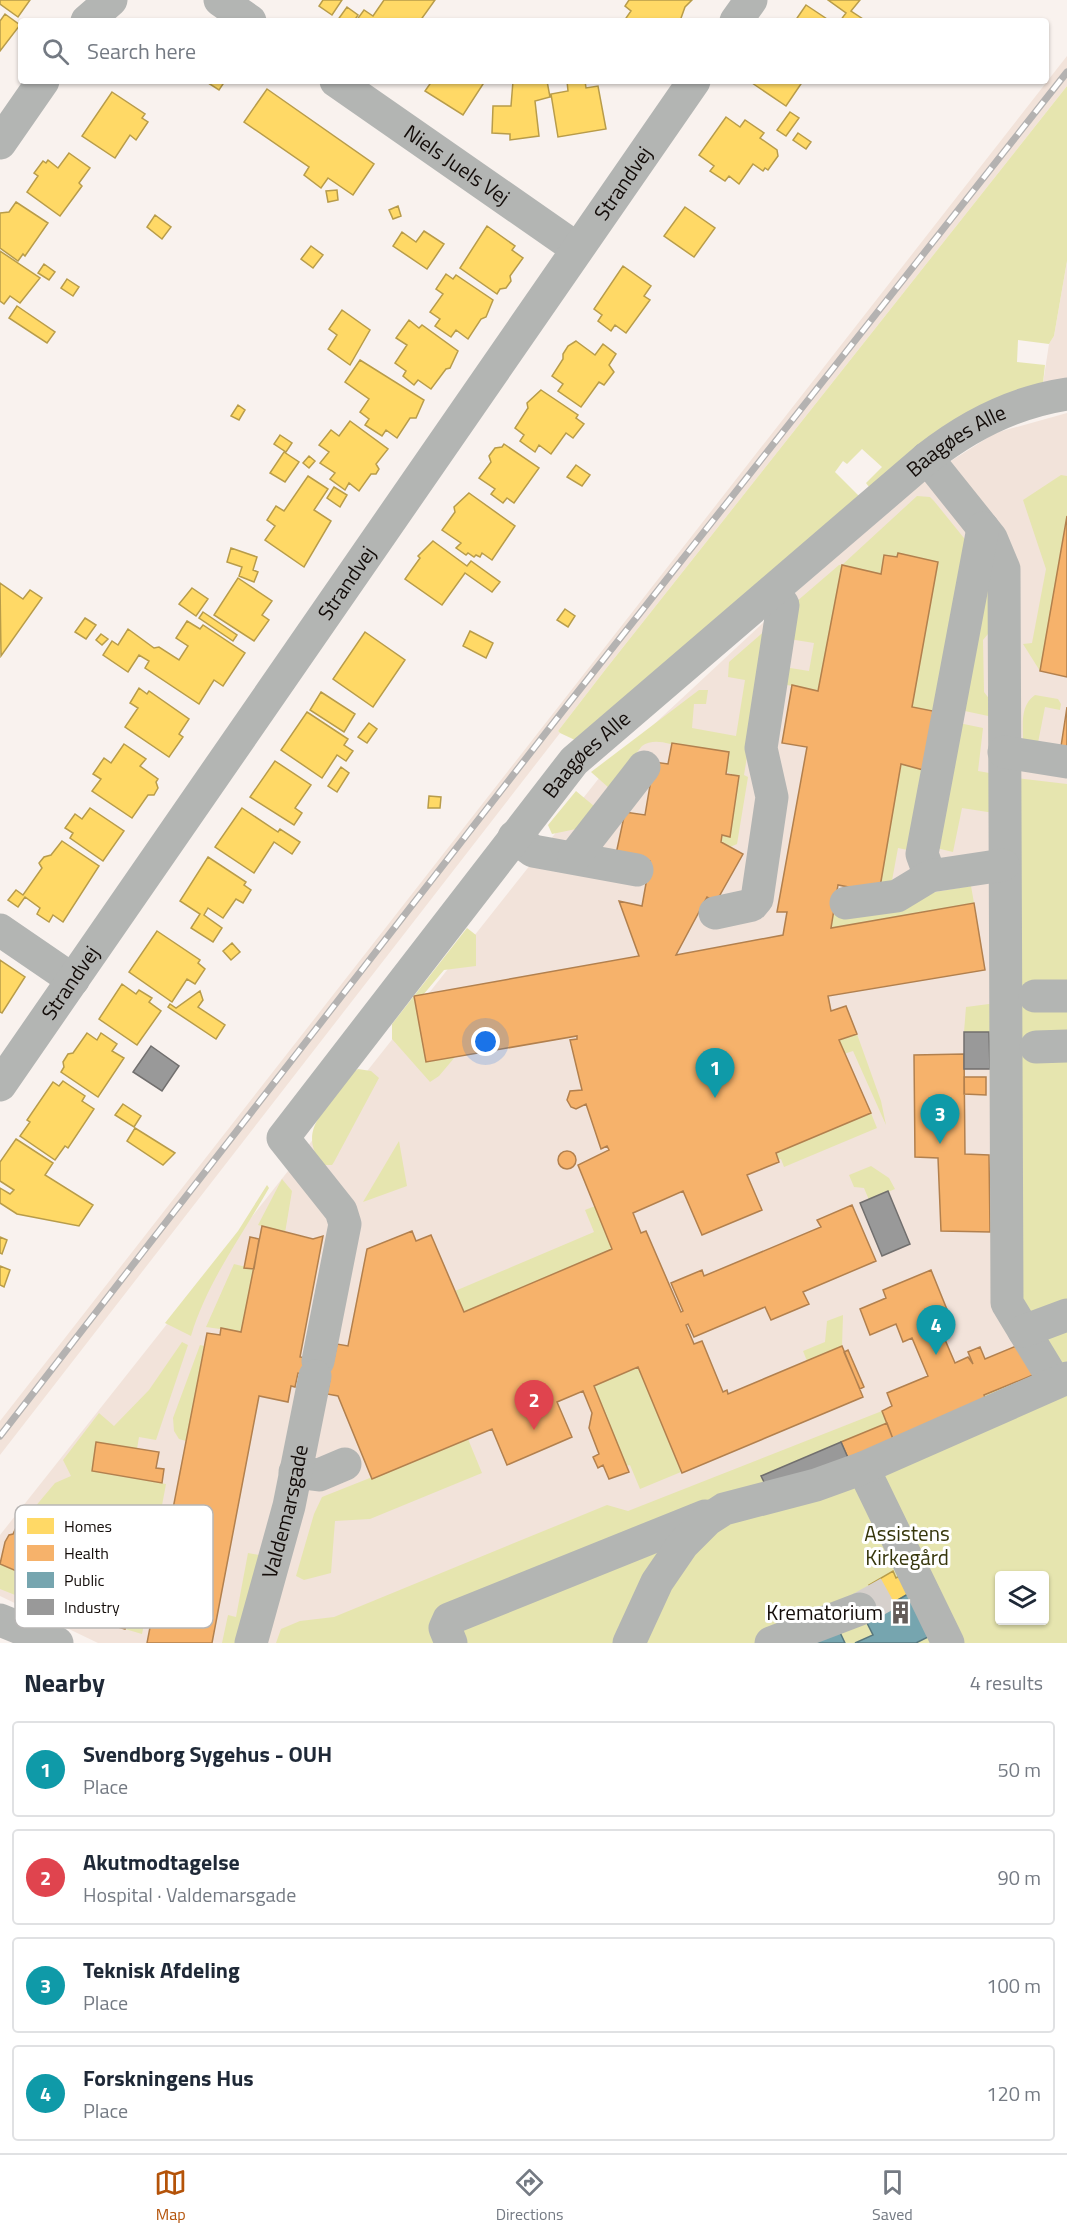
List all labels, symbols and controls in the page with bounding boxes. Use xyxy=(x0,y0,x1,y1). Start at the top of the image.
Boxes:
search box xyxy=(18,18,1049,84)
text: Search here xyxy=(87,34,196,68)
icon: search xyxy=(39,35,72,68)
street label: Niels Juels Vej xyxy=(398,116,517,212)
street label: Strandvej xyxy=(585,139,659,226)
street label: Baagøes Alle xyxy=(899,396,1011,484)
street label: Strandvej xyxy=(309,539,383,626)
street label: Baagøes Alle xyxy=(534,702,637,805)
street label: Strandvej xyxy=(33,939,107,1026)
your location xyxy=(471,1027,500,1056)
pin: 1 xyxy=(696,1048,734,1098)
pin: 3 xyxy=(920,1094,960,1144)
pin: 4 xyxy=(916,1306,956,1355)
pin: 2 xyxy=(514,1380,554,1430)
street label: Valdemarsgade xyxy=(253,1442,316,1582)
legend xyxy=(15,1505,213,1628)
text: Homes xyxy=(64,1514,112,1538)
park label: Assistens Kirkegård xyxy=(864,1517,950,1573)
text: Health xyxy=(64,1541,109,1565)
text: Public xyxy=(64,1568,105,1592)
map controls xyxy=(995,1571,1049,1625)
button: layers xyxy=(995,1571,1049,1625)
text: Industry xyxy=(64,1595,120,1619)
place label: Krematorium xyxy=(766,1596,883,1628)
building icon: Krematorium xyxy=(888,1600,914,1626)
text: Nearby xyxy=(24,1663,105,1702)
text: 4 results xyxy=(970,1667,1043,1698)
text: Svendborg Sygehus - OUH xyxy=(83,1737,332,1771)
text: 1 xyxy=(40,1754,51,1785)
text: 50 m xyxy=(997,1754,1041,1785)
text: Place xyxy=(83,1771,128,1802)
text: Akutmodtagelse xyxy=(83,1845,240,1879)
text: 2 xyxy=(40,1862,51,1893)
text: 90 m xyxy=(997,1862,1041,1893)
text: Hospital · Valdemarsgade xyxy=(83,1879,296,1910)
text: Teknisk Afdeling xyxy=(83,1953,240,1987)
text: 3 xyxy=(40,1970,51,2001)
text: 100 m xyxy=(986,1970,1041,2001)
text: Place xyxy=(83,1987,128,2018)
text: Forskningens Hus xyxy=(83,2061,254,2095)
text: 4 xyxy=(40,2078,51,2109)
text: 120 m xyxy=(986,2078,1041,2109)
text: Place xyxy=(83,2095,128,2126)
tab: Map xyxy=(154,2166,187,2226)
tab: Directions xyxy=(496,2166,564,2226)
tab: Saved xyxy=(872,2166,913,2226)

